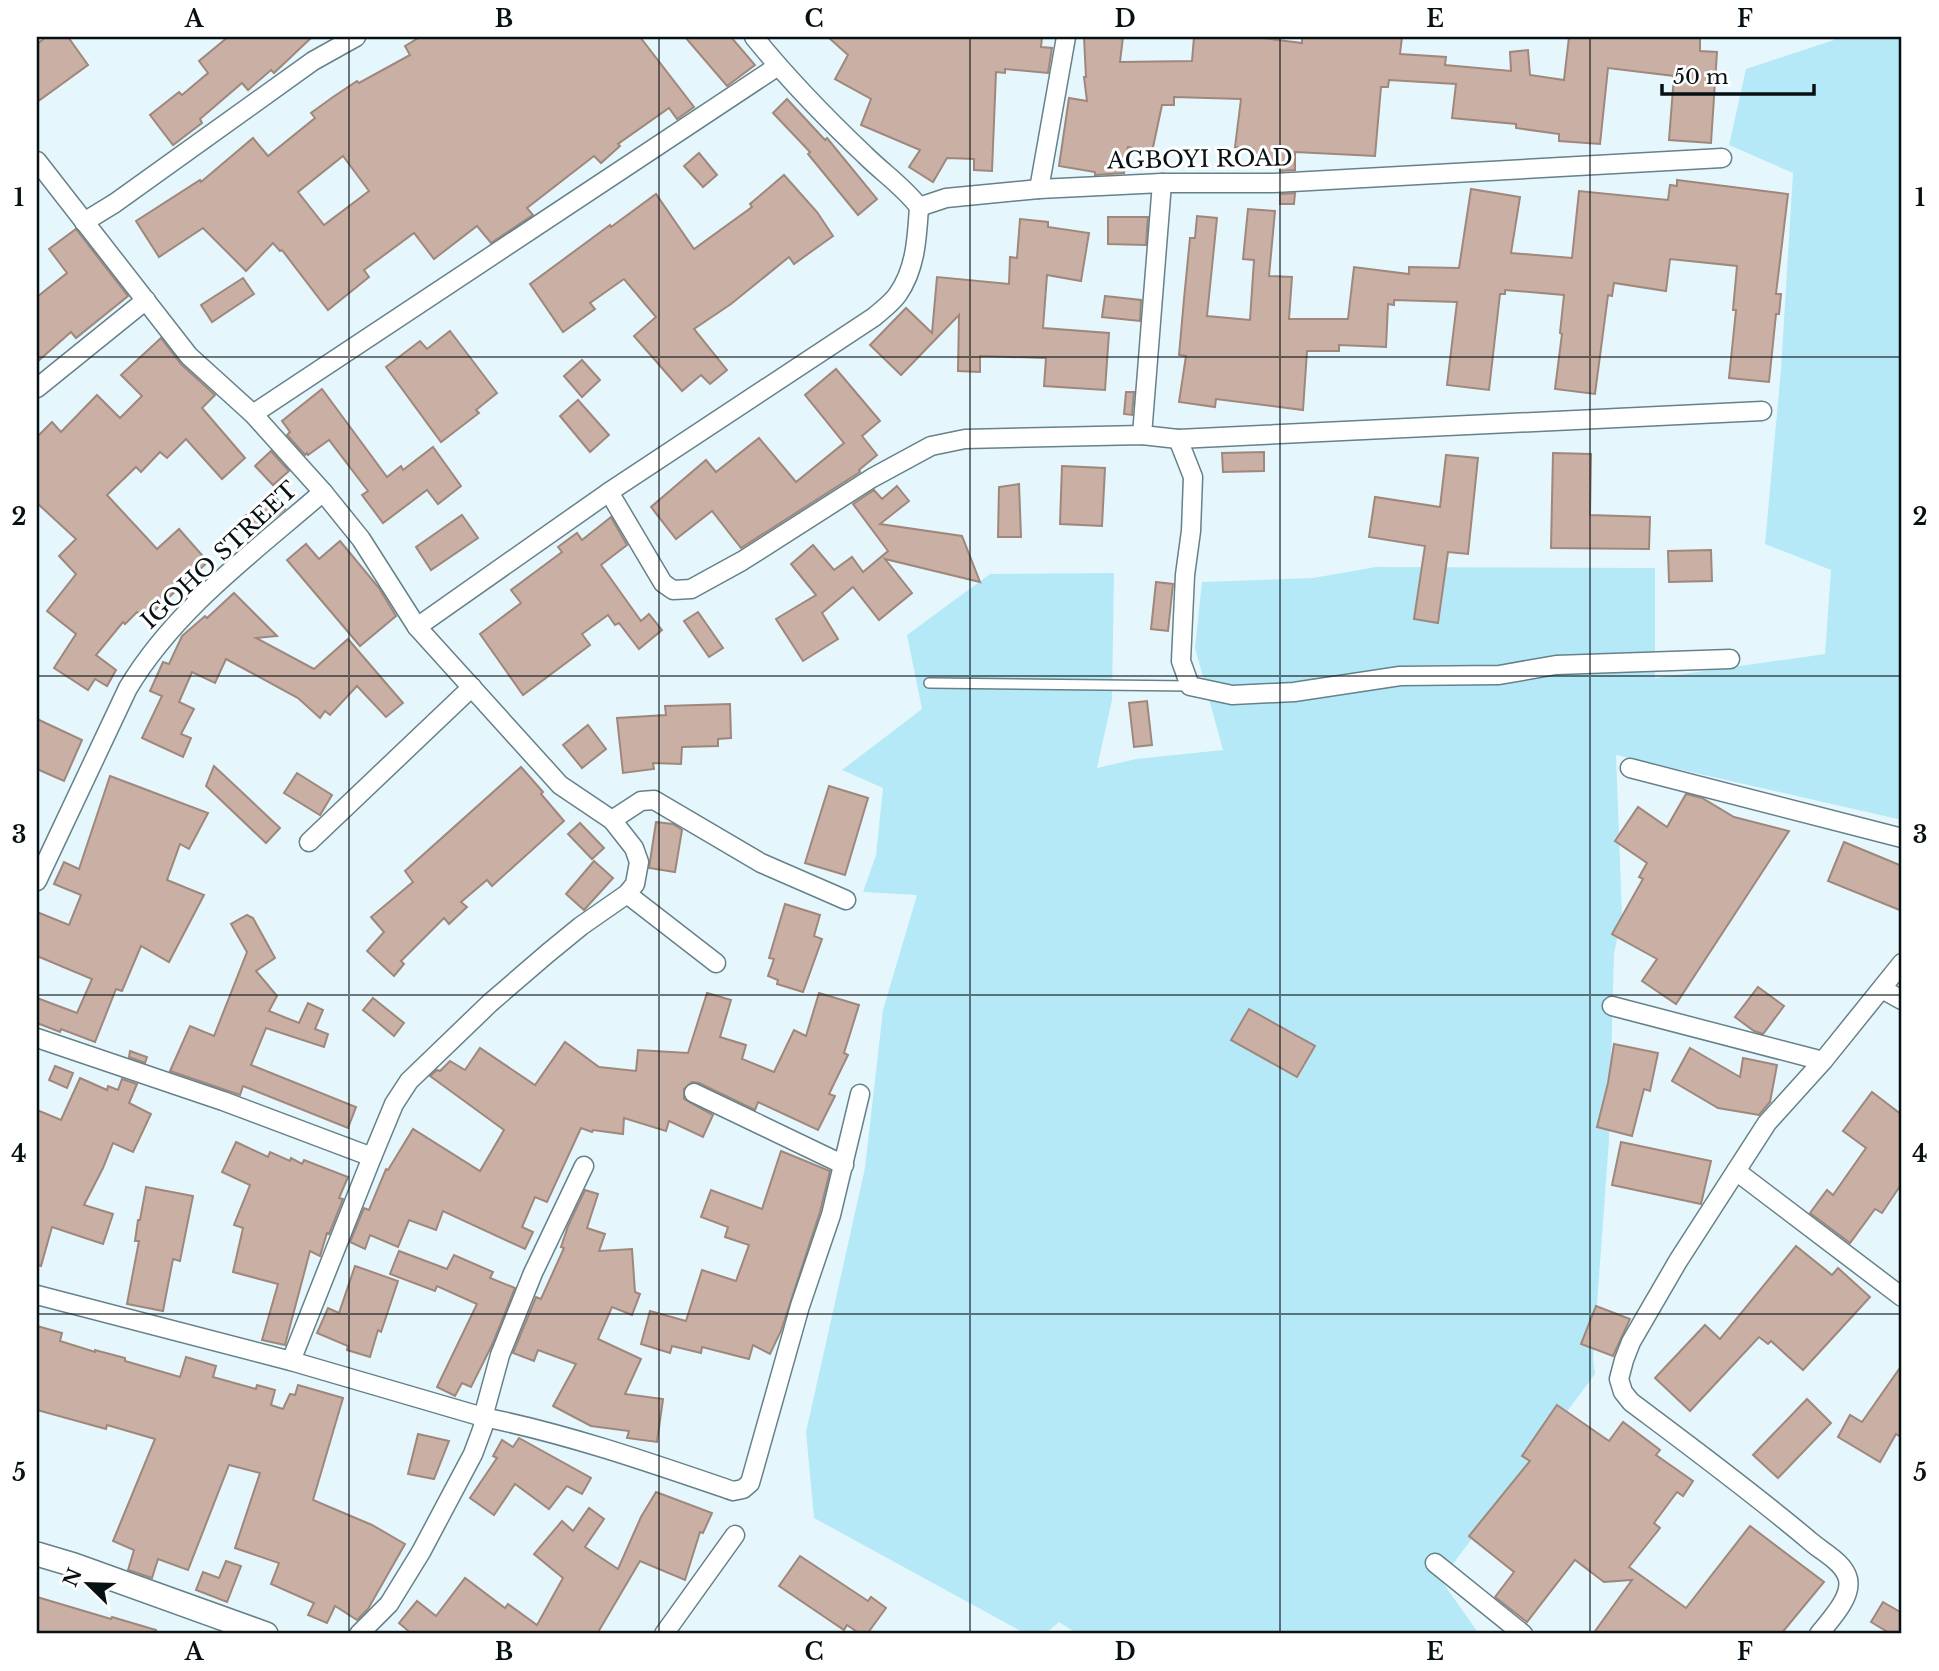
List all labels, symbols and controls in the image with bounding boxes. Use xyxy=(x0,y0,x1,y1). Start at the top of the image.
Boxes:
text: A xyxy=(184,5,205,33)
text: B xyxy=(495,5,513,33)
text: C xyxy=(805,5,823,33)
text: D xyxy=(1114,5,1136,33)
text: E xyxy=(1426,5,1444,33)
text: F xyxy=(1737,5,1753,33)
scale bar xyxy=(1662,52,1815,96)
text: 50 m xyxy=(1673,64,1729,90)
street label: AGBOYI ROAD xyxy=(1106,143,1293,175)
text: 1 xyxy=(14,184,24,212)
text: 1 xyxy=(1915,184,1925,212)
street label: IGOHO STREET xyxy=(135,475,303,635)
text: 2 xyxy=(12,503,26,531)
text: 2 xyxy=(1913,503,1927,531)
text: 3 xyxy=(12,821,26,849)
text: 3 xyxy=(1913,821,1927,849)
text: 4 xyxy=(11,1140,27,1168)
text: 4 xyxy=(1912,1140,1928,1168)
text: 5 xyxy=(12,1459,26,1487)
text: 5 xyxy=(1913,1459,1927,1487)
north arrow xyxy=(52,1548,122,1618)
text: N xyxy=(59,1565,87,1590)
text: A xyxy=(184,1638,205,1666)
text: B xyxy=(495,1638,513,1666)
text: C xyxy=(805,1638,823,1666)
text: D xyxy=(1114,1638,1136,1666)
text: E xyxy=(1426,1638,1444,1666)
text: F xyxy=(1737,1638,1753,1666)

